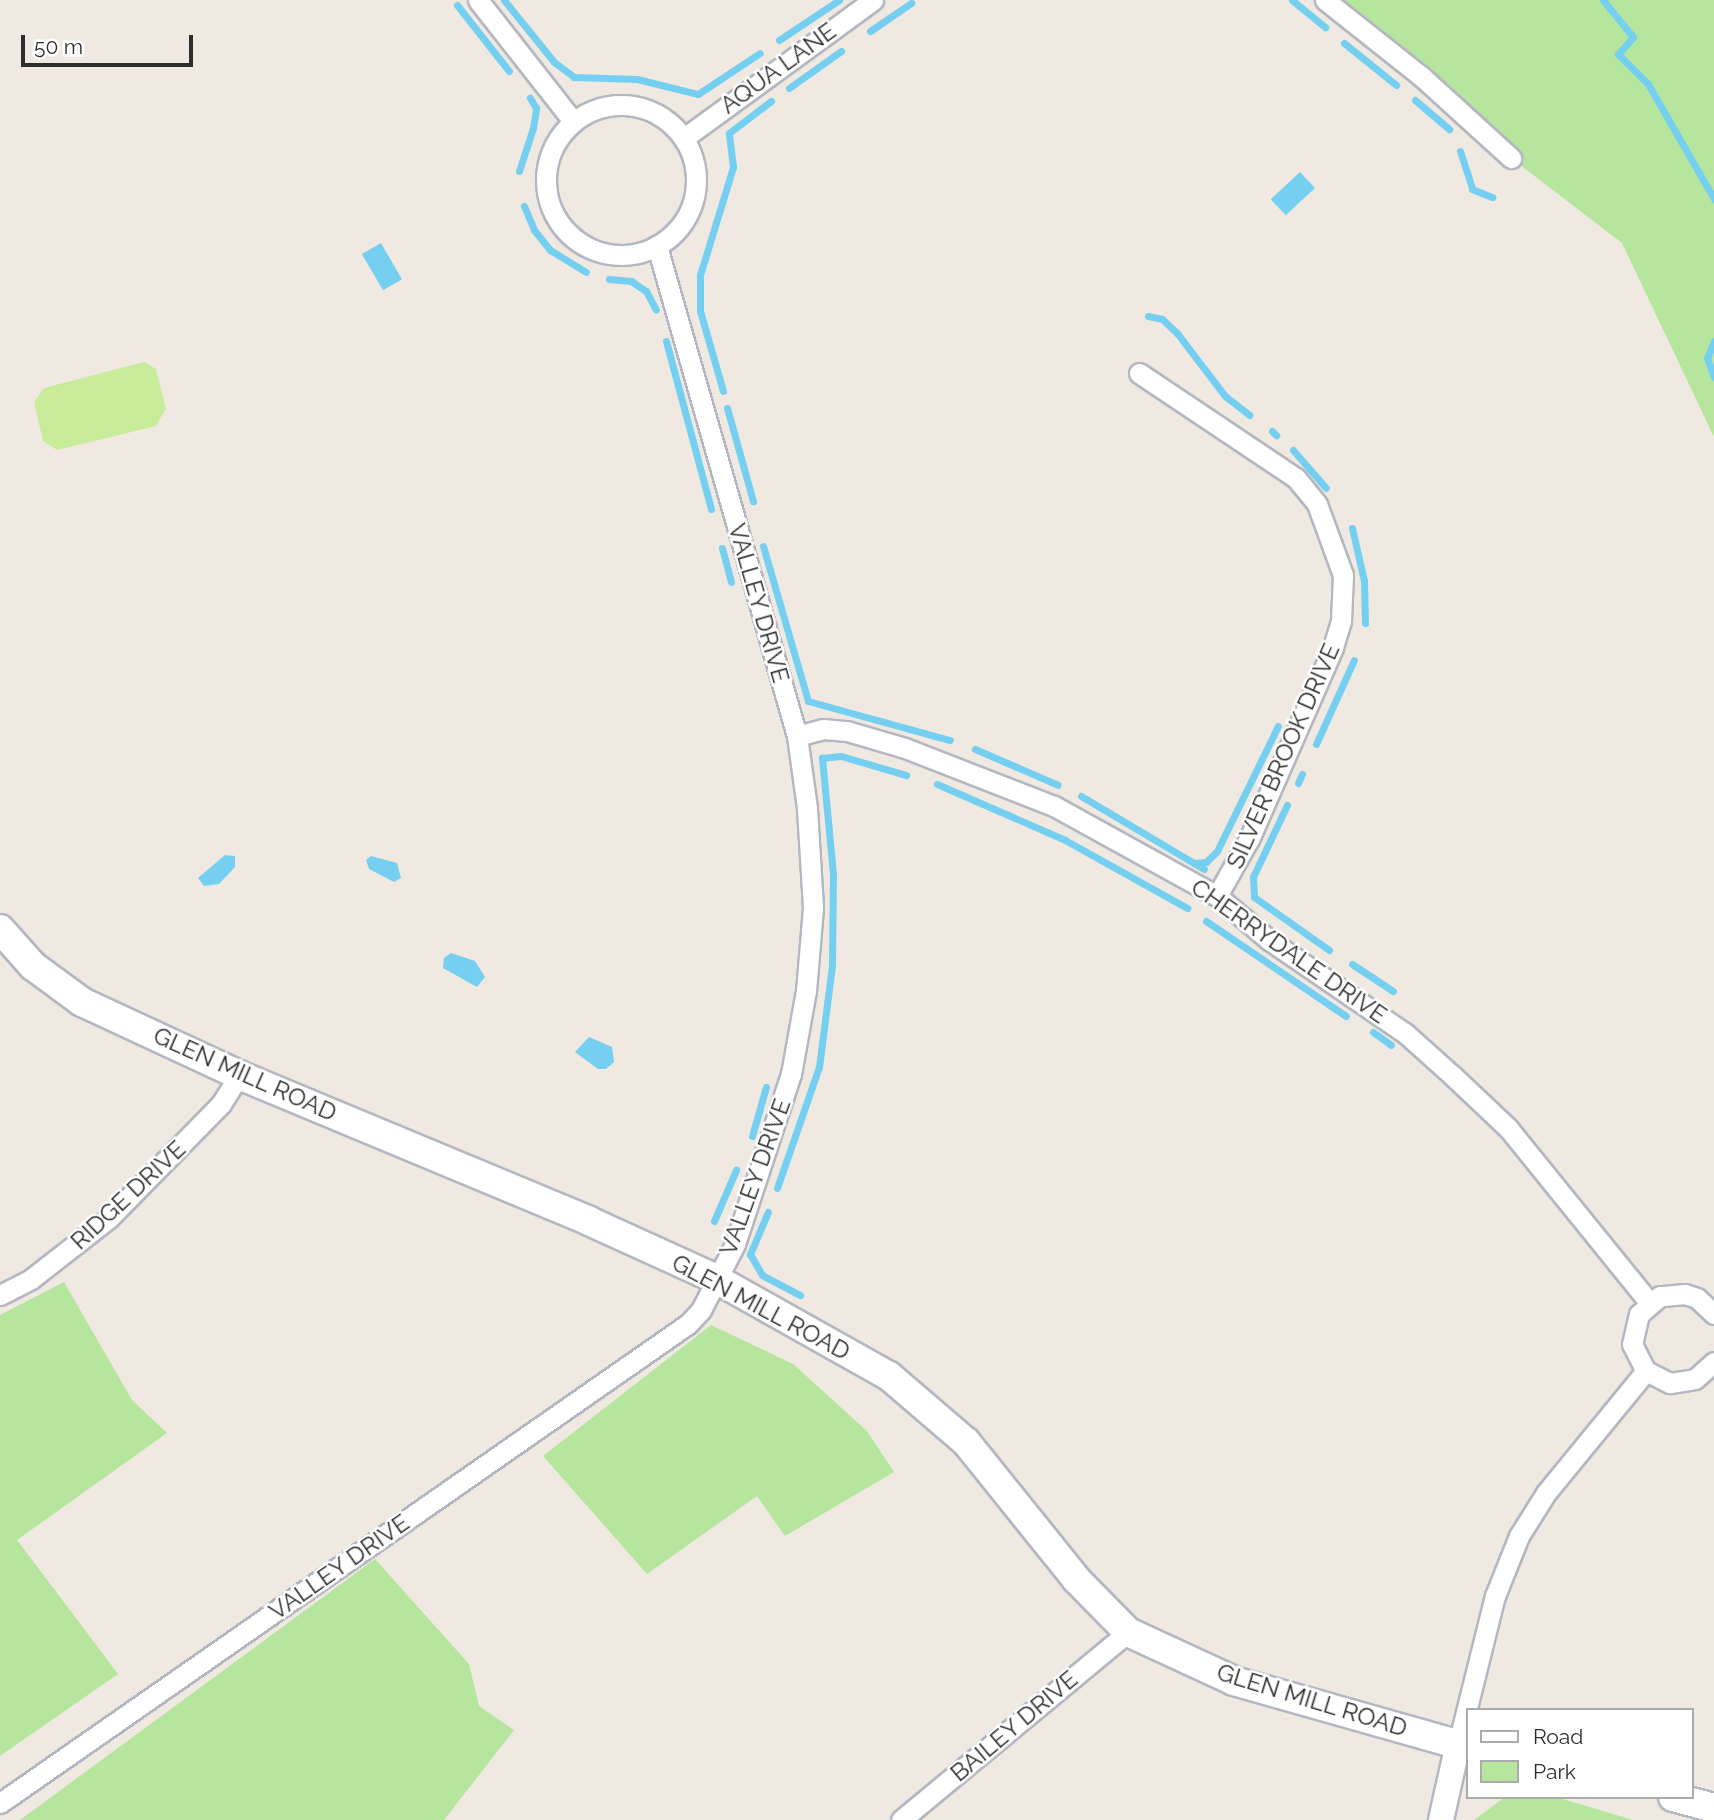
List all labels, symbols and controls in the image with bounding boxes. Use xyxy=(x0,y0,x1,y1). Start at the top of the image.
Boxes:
street label: AQUA LANE xyxy=(714,16,842,120)
scale bar xyxy=(24,21,196,65)
text: 50 m xyxy=(34,34,83,59)
street label: VALLEY DRIVE xyxy=(722,520,796,686)
street label: SILVER BROOK DRIVE xyxy=(1220,639,1346,873)
street label: CHERRYDALE DRIVE xyxy=(1186,873,1392,1029)
street label: GLEN MILL ROAD xyxy=(149,1021,341,1127)
street label: VALLEY DRIVE xyxy=(713,1094,797,1260)
street label: RIDGE DRIVE xyxy=(65,1135,191,1255)
street label: GLEN MILL ROAD xyxy=(667,1248,855,1366)
street label: VALLEY DRIVE xyxy=(263,1508,415,1626)
street label: GLEN MILL ROAD xyxy=(1213,1657,1411,1743)
street label: BAILEY DRIVE xyxy=(944,1664,1084,1788)
legend xyxy=(1466,1708,1693,1799)
text: Road xyxy=(1533,1724,1583,1749)
text: Park xyxy=(1533,1759,1576,1784)

